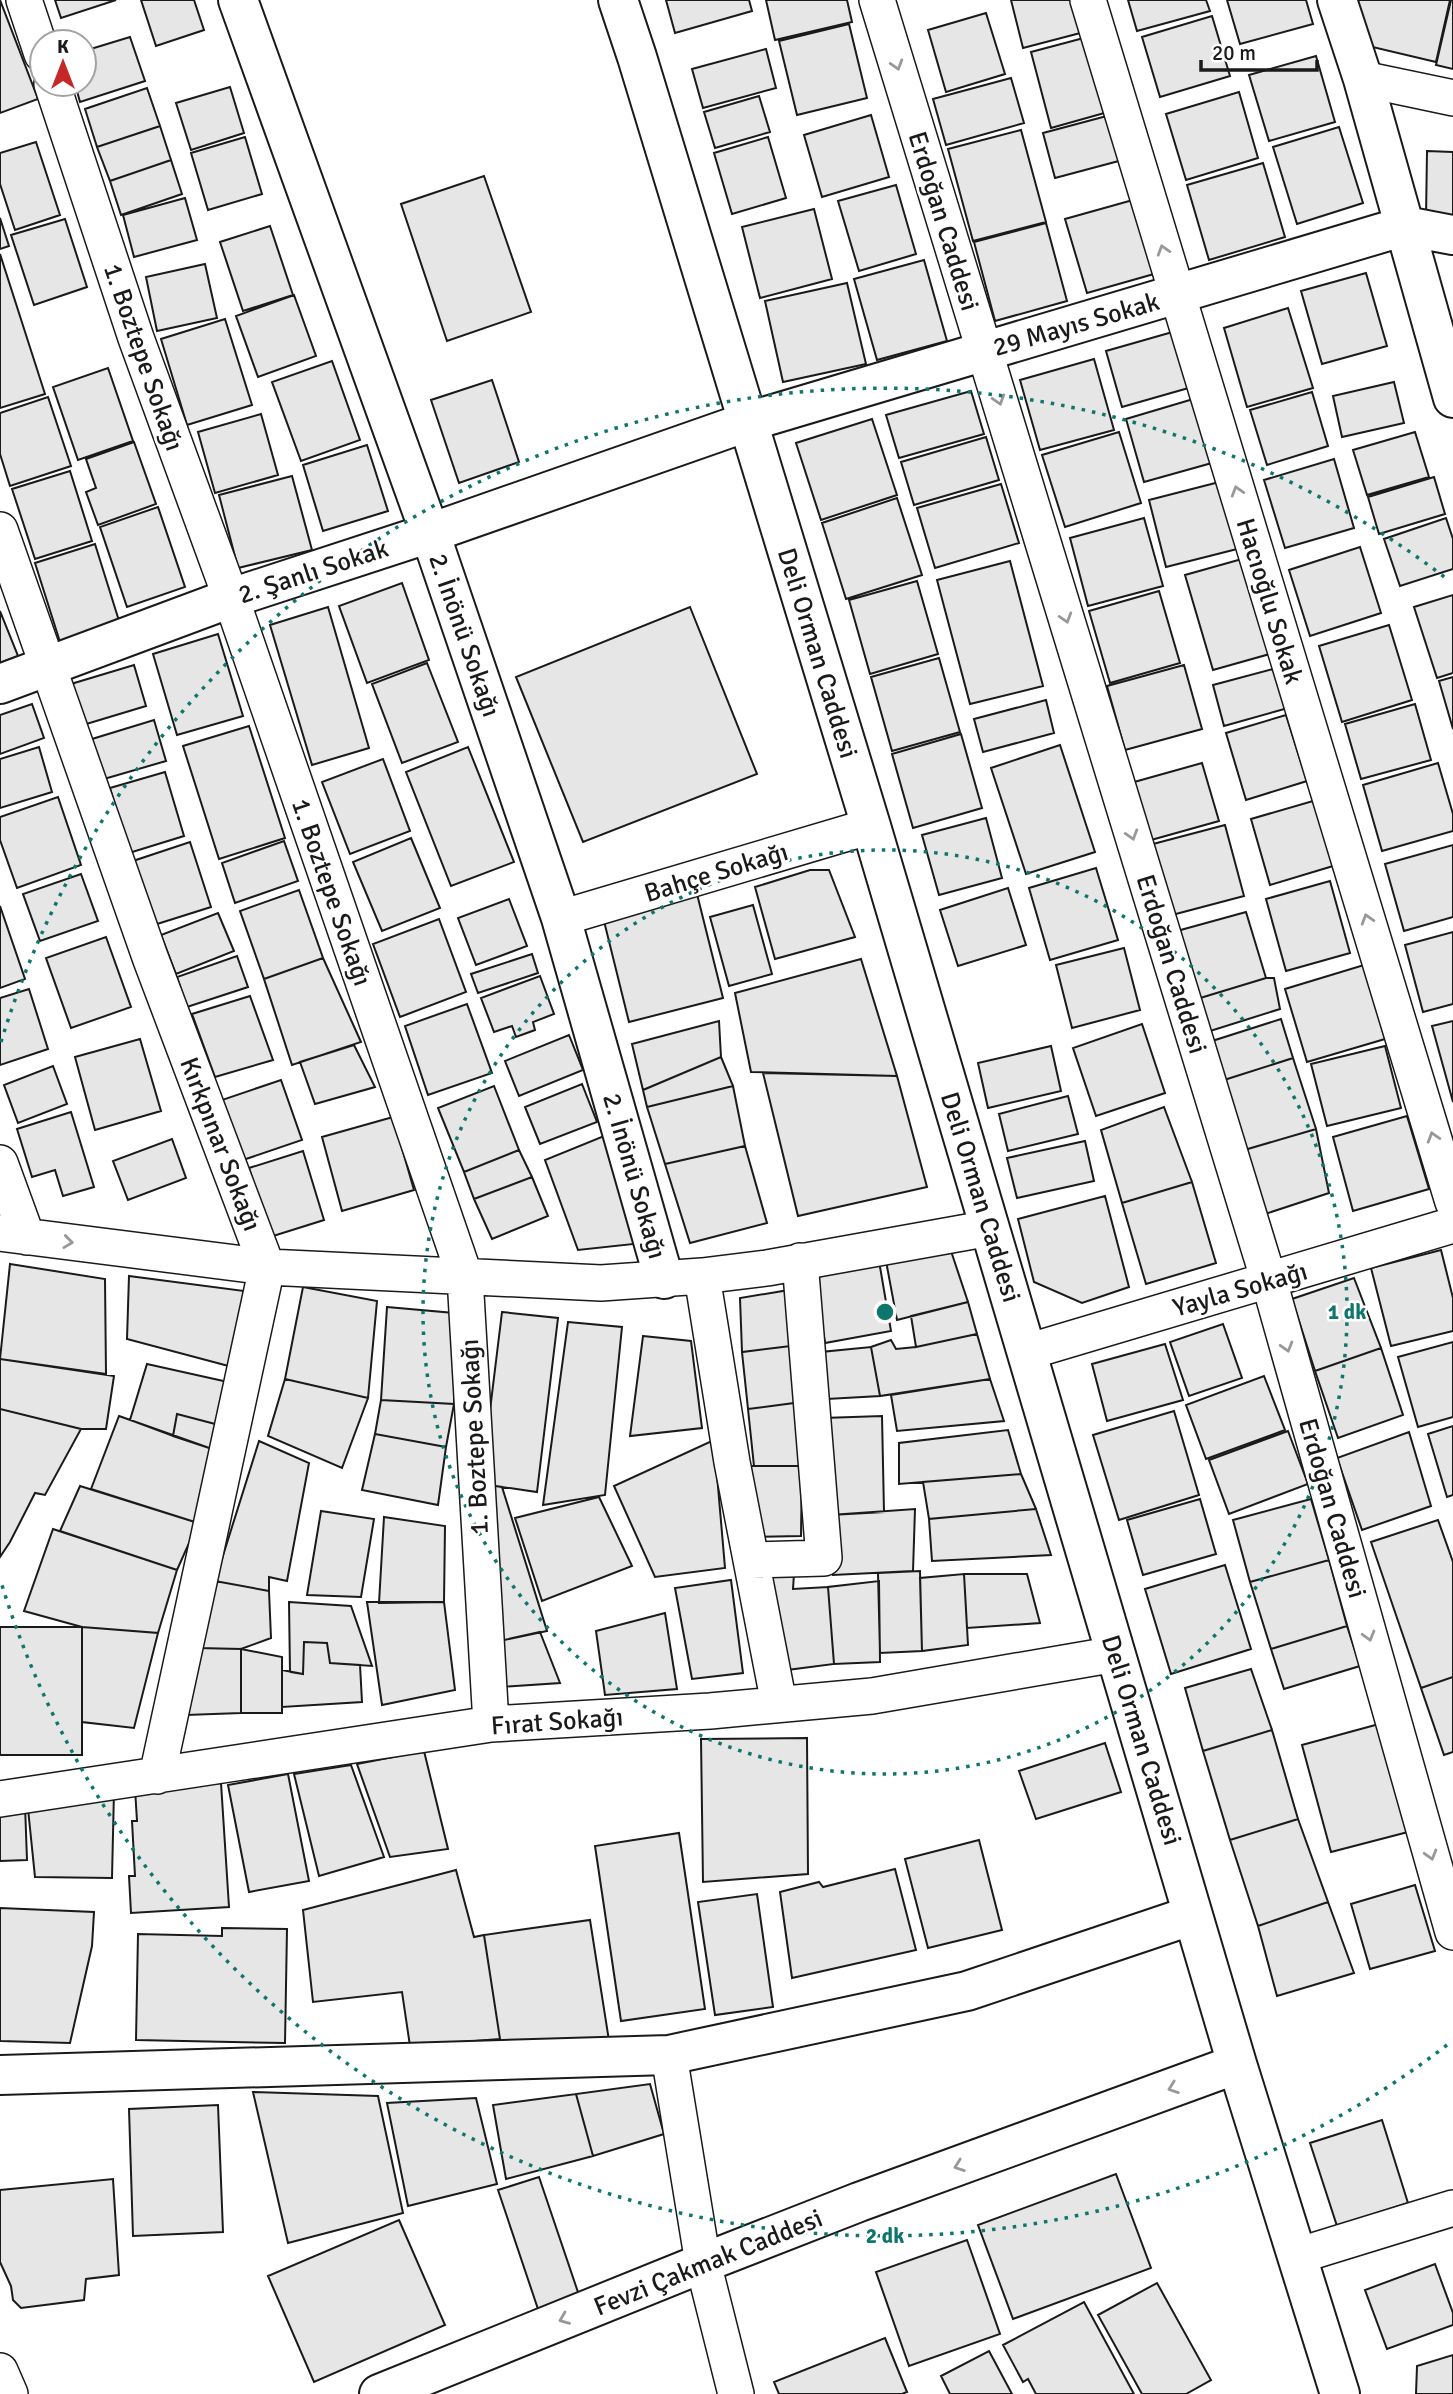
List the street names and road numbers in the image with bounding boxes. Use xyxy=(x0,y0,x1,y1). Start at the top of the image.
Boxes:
street label: Erdoğan Caddesi xyxy=(901,128,986,315)
street label: 1. Boztepe Sokağı xyxy=(96,259,190,455)
street label: 29 Mayıs Sokak xyxy=(989,286,1163,364)
street label: Hacıoğlu Sokak xyxy=(1229,514,1309,688)
street label: 2. Şanlı Sokak xyxy=(234,533,392,611)
street label: Deli Orman Caddesi xyxy=(770,544,864,762)
street label: 2. İnönü Sokağı xyxy=(421,549,507,721)
street label: 1. Boztepe Sokağı xyxy=(284,794,378,990)
street label: Bahçe Sokağı xyxy=(640,836,792,910)
street label: Erdoğan Caddesi xyxy=(1129,871,1214,1058)
street label: Kırkpınar Sokağı xyxy=(172,1053,268,1236)
street label: Deli Orman Caddesi xyxy=(933,1088,1027,1306)
street label: 2. İnönü Sokağı xyxy=(595,1090,673,1263)
street label: Yayla Sokağı xyxy=(1169,1256,1311,1324)
street label: 1. Boztepe Sokağı xyxy=(454,1338,496,1536)
street label: Erdoğan Caddesi xyxy=(1291,1415,1373,1602)
street label: Deli Orman Caddesi xyxy=(1094,1631,1188,1849)
street label: Fırat Sokağı xyxy=(490,1701,624,1743)
street label: Fevzi Çakmak Caddesi xyxy=(589,2202,827,2323)

